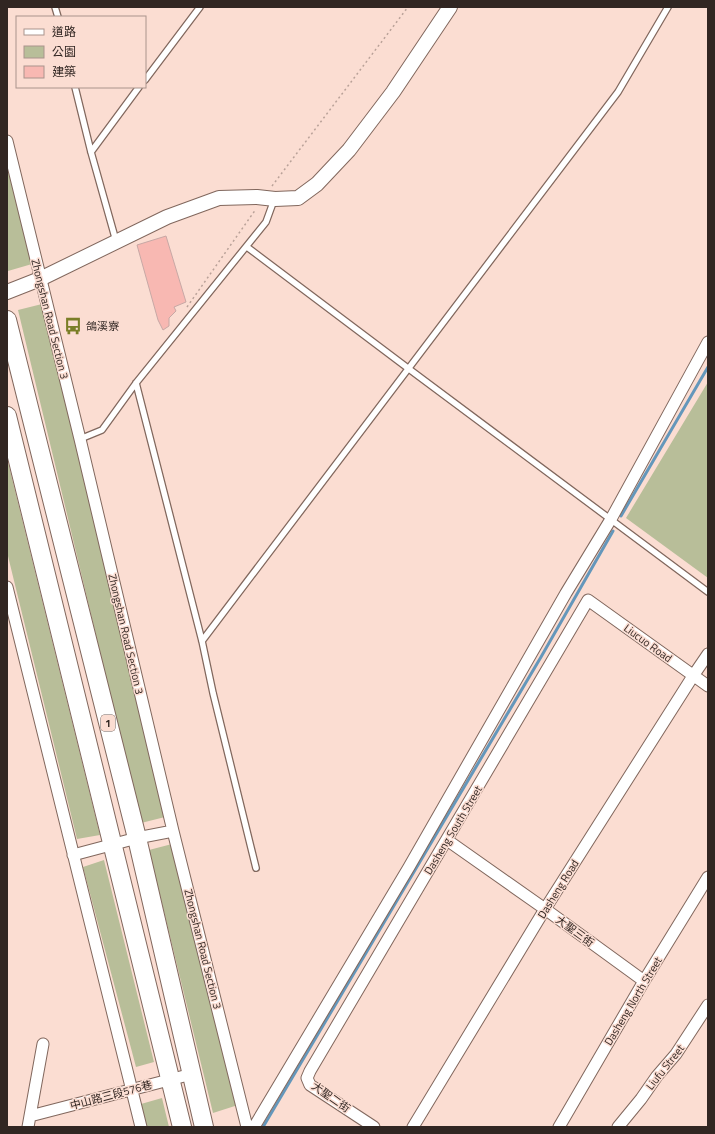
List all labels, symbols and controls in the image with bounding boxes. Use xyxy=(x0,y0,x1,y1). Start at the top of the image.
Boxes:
legend xyxy=(16,16,146,88)
text: 道路 xyxy=(52,22,76,41)
text: 公園 xyxy=(52,42,76,61)
text: 建築 xyxy=(52,62,76,81)
street label: Zhongshan Road Section 3 xyxy=(27,257,73,381)
bus stop icon: 鴿溪寮 xyxy=(63,316,83,336)
place label: 鴿溪寮 xyxy=(86,318,119,334)
street label: Zhongshan Road Section 3 xyxy=(104,572,148,696)
street label: Liucuo Road xyxy=(621,620,676,666)
road number: 1 xyxy=(101,715,115,731)
street label: Dasheng South Street xyxy=(420,782,486,878)
street label: Dasheng Road xyxy=(533,856,583,922)
street label: Zhongshan Road Section 3 xyxy=(180,887,226,1011)
street label: 大聖三街 xyxy=(552,912,598,950)
street label: Dasheng North Street xyxy=(600,954,666,1048)
street label: Liufu Street xyxy=(642,1041,688,1093)
street label: 中山路三段576巷 xyxy=(68,1076,154,1114)
street label: 大聖二街 xyxy=(308,1078,354,1116)

